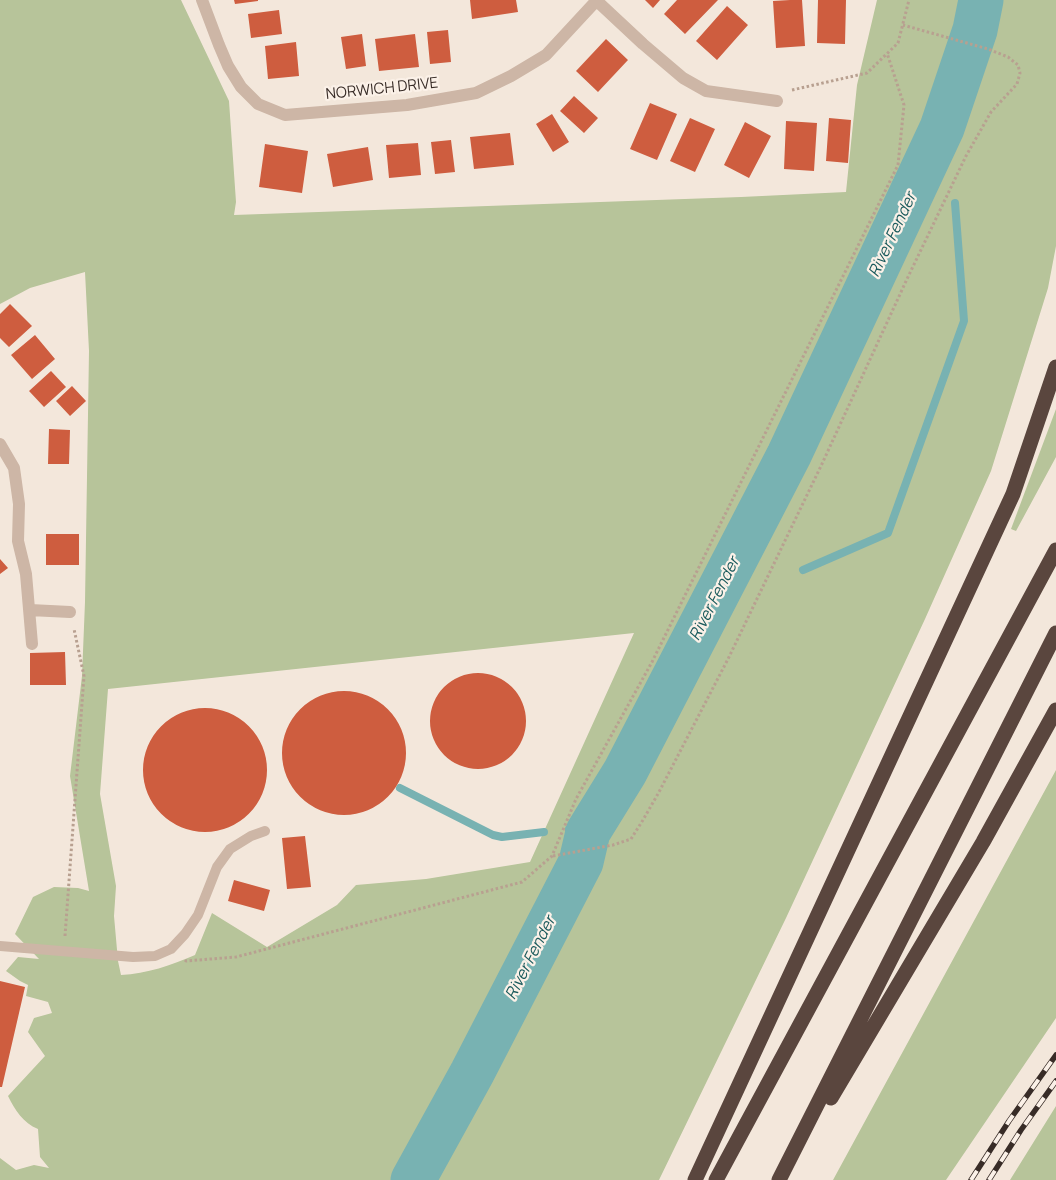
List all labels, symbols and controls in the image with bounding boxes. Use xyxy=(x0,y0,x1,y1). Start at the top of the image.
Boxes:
street label: NORWICH DRIVE xyxy=(325,74,439,104)
water label: River Fender xyxy=(865,190,921,280)
water label: River Fender xyxy=(686,554,744,644)
water label: River Fender xyxy=(502,913,560,1003)

